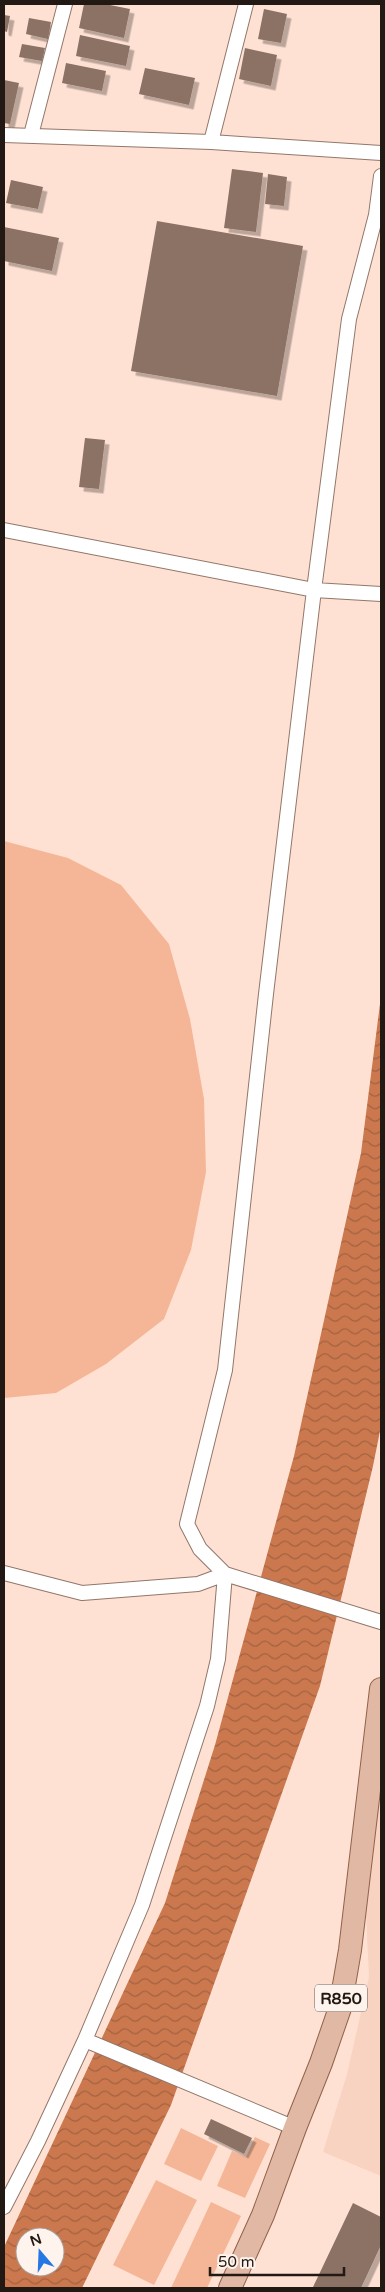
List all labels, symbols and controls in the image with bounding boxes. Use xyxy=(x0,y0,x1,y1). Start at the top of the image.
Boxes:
road number: R850 xyxy=(315,1985,367,2012)
north arrow xyxy=(15,2227,65,2277)
text: N xyxy=(28,2230,44,2250)
scale bar xyxy=(210,2244,344,2276)
text: 50 m xyxy=(218,2253,255,2271)

